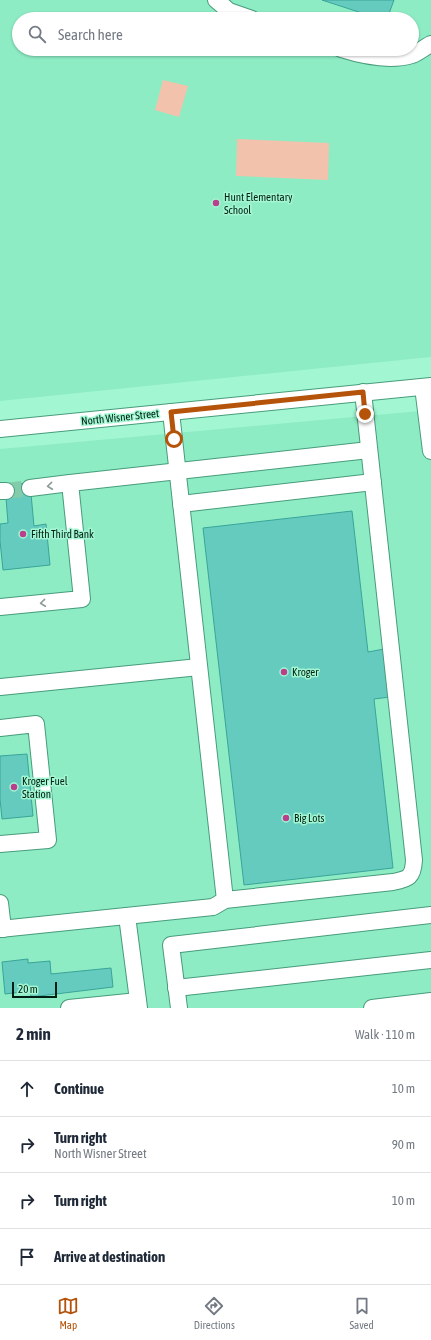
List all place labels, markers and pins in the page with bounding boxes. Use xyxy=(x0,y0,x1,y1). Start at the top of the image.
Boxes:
place label: Hunt Elementary School xyxy=(224,191,293,216)
marker: Hunt Elementary School xyxy=(211,198,221,208)
place label: Fifth Third Bank xyxy=(31,528,94,540)
marker: Fifth Third Bank xyxy=(18,529,28,539)
place label: Kroger xyxy=(292,666,319,678)
marker: Kroger xyxy=(279,667,289,677)
place label: Kroger Fuel Station xyxy=(22,775,68,800)
marker: Kroger Fuel Station xyxy=(9,782,19,792)
place label: Big Lots xyxy=(294,812,325,824)
marker: Big Lots xyxy=(281,813,291,823)

